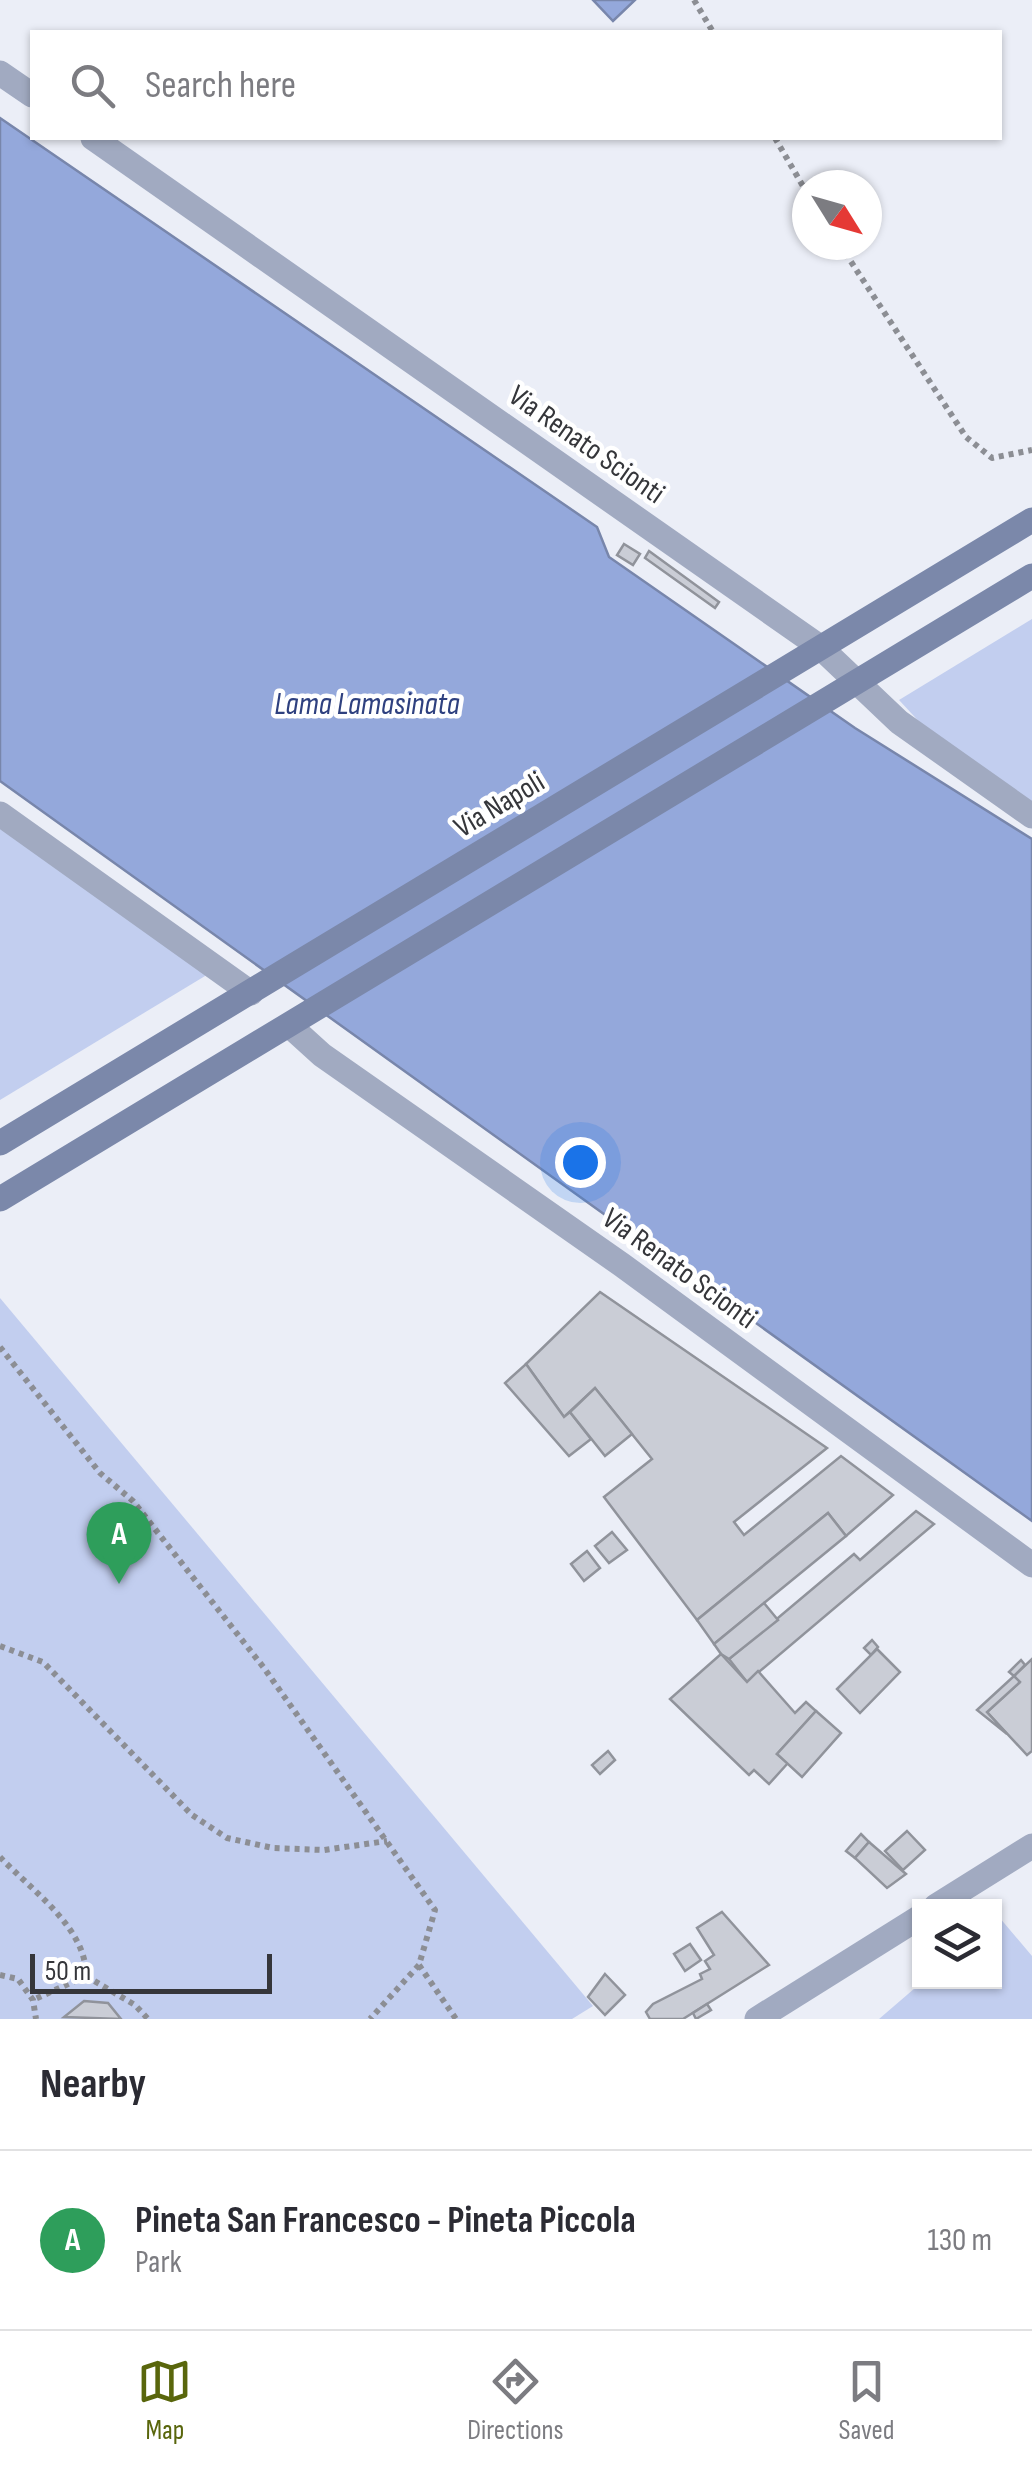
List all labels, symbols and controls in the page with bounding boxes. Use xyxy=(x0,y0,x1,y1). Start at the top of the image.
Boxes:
search box xyxy=(30,30,1002,140)
icon: search xyxy=(65,58,120,113)
text: Search here xyxy=(145,63,296,108)
north arrow xyxy=(792,170,882,260)
street label: Via Renato Scionti xyxy=(502,378,671,512)
water label: Lama Lamasinata xyxy=(274,685,460,724)
street label: Via Napoli xyxy=(448,764,551,846)
your location xyxy=(555,1137,606,1188)
street label: Via Renato Scionti xyxy=(595,1201,764,1337)
pin: A xyxy=(86,1502,152,1584)
map controls xyxy=(912,1899,1002,1989)
button: layers xyxy=(912,1899,1002,1989)
scale bar xyxy=(30,1949,272,1994)
text: 50 m xyxy=(45,1955,91,1988)
text: Nearby xyxy=(40,2059,146,2110)
text: Pineta San Francesco - Pineta Piccola xyxy=(135,2198,636,2243)
text: A xyxy=(65,2221,80,2260)
text: 130 m xyxy=(927,2221,992,2260)
text: Park xyxy=(135,2243,182,2282)
tab: Map xyxy=(137,2354,192,2447)
tab: Directions xyxy=(467,2354,564,2447)
tab: Saved xyxy=(838,2354,895,2447)

